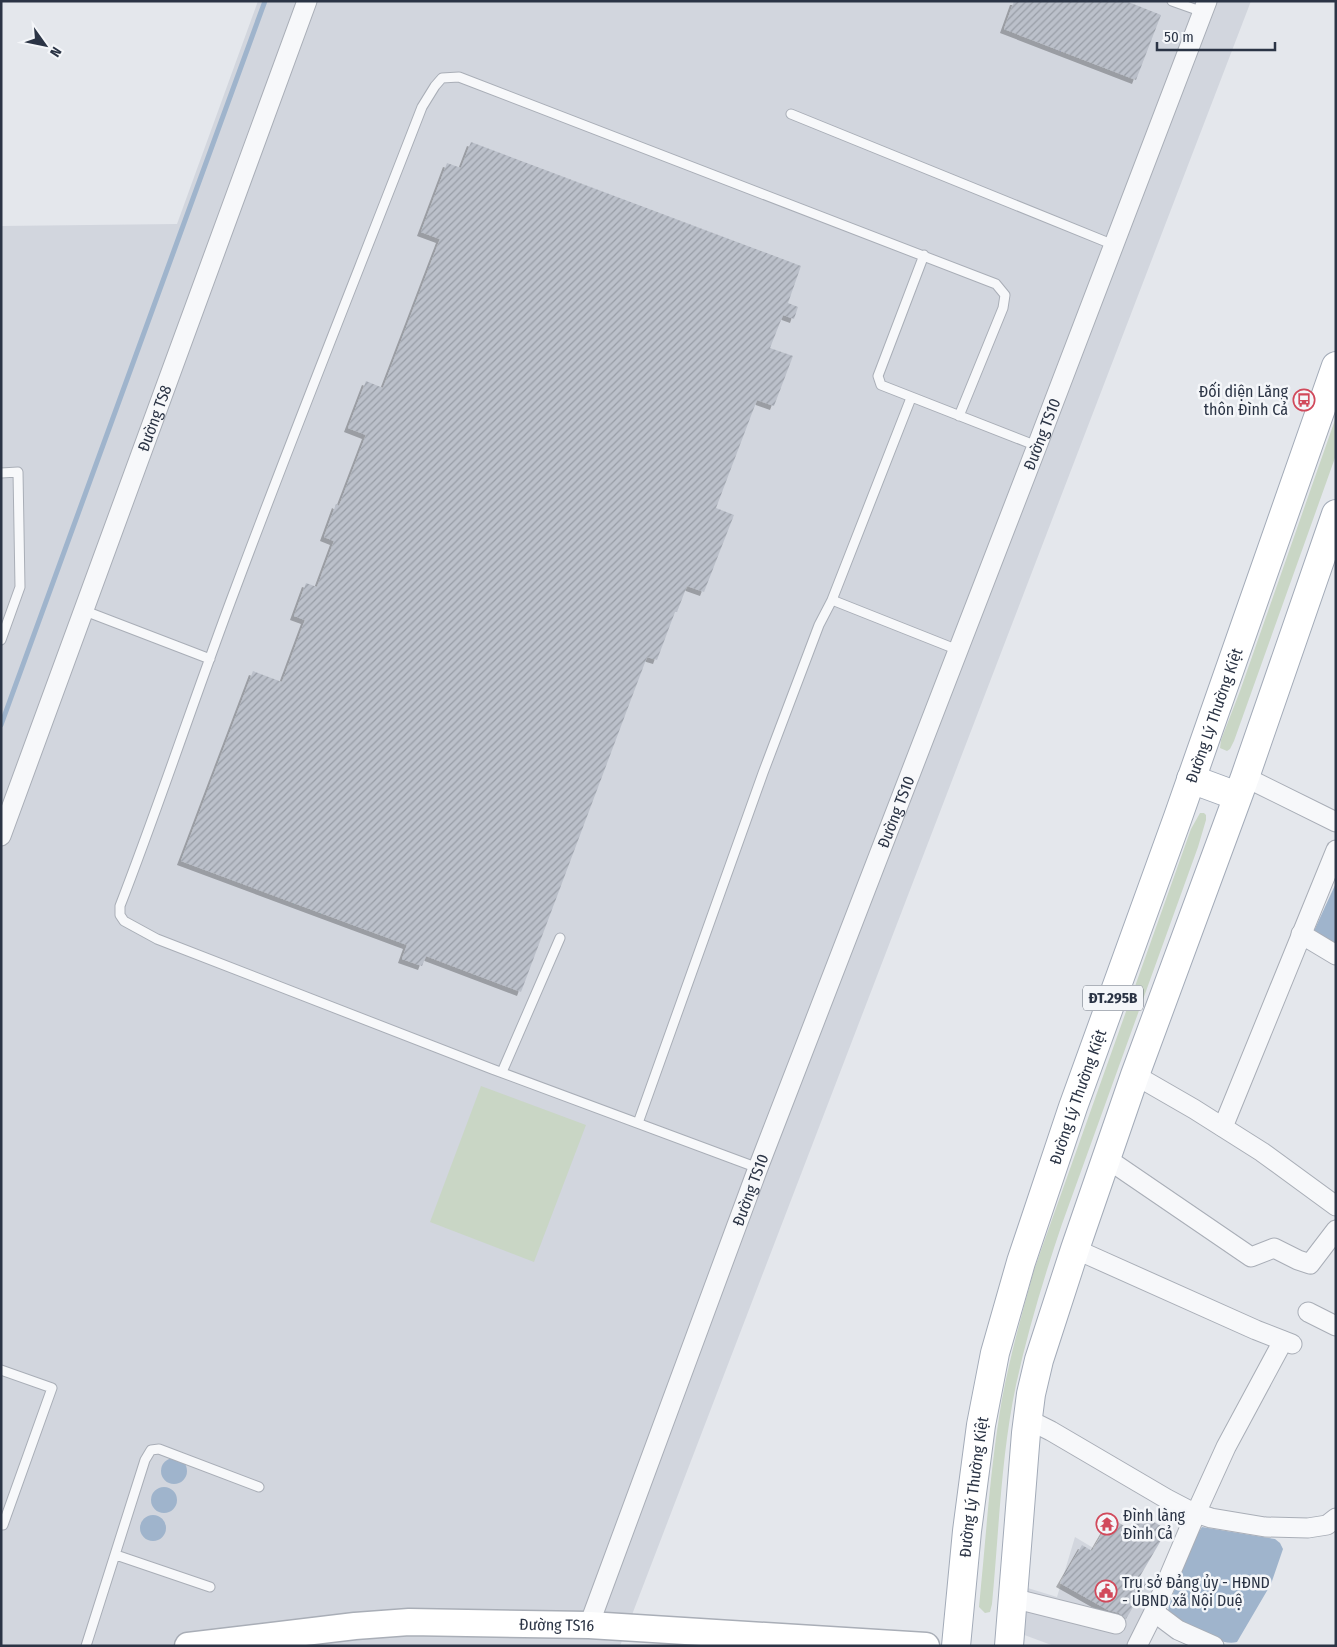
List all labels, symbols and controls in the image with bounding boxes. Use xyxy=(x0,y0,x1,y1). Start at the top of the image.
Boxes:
north arrow xyxy=(20,20,70,70)
scale bar xyxy=(1157,20,1274,52)
text: 50 m xyxy=(1164,28,1194,46)
text: N xyxy=(46,44,65,60)
place label: Đối diện Lăng thôn Đình Cả xyxy=(1199,381,1288,419)
street label: Đường TS8 xyxy=(133,382,175,454)
bus stop icon: Đối diện Lăng thôn Đình Cả xyxy=(1292,388,1316,412)
street label: Đường TS10 xyxy=(1019,395,1064,473)
street label: Đường Lý Thường Kiệt xyxy=(1181,645,1246,785)
street label: Đường TS10 xyxy=(873,773,918,851)
road number: ĐT.295B xyxy=(1083,986,1143,1010)
street label: Đường Lý Thường Kiệt xyxy=(1045,1026,1110,1167)
street label: Đường TS10 xyxy=(728,1151,772,1229)
street label: Đường Lý Thường Kiệt xyxy=(955,1414,992,1558)
place label: Đình làng Đình Cả xyxy=(1123,1506,1186,1543)
temple icon: Đình làng Đình Cả xyxy=(1095,1512,1119,1536)
place label: Trụ sở Đảng ủy - HĐND - UBND xã Nội Duệ xyxy=(1122,1573,1270,1610)
public building icon: Trụ sở Đảng ủy - HĐND - UBND xã Nội Duệ xyxy=(1094,1579,1118,1603)
street label: Đường TS16 xyxy=(519,1614,595,1635)

